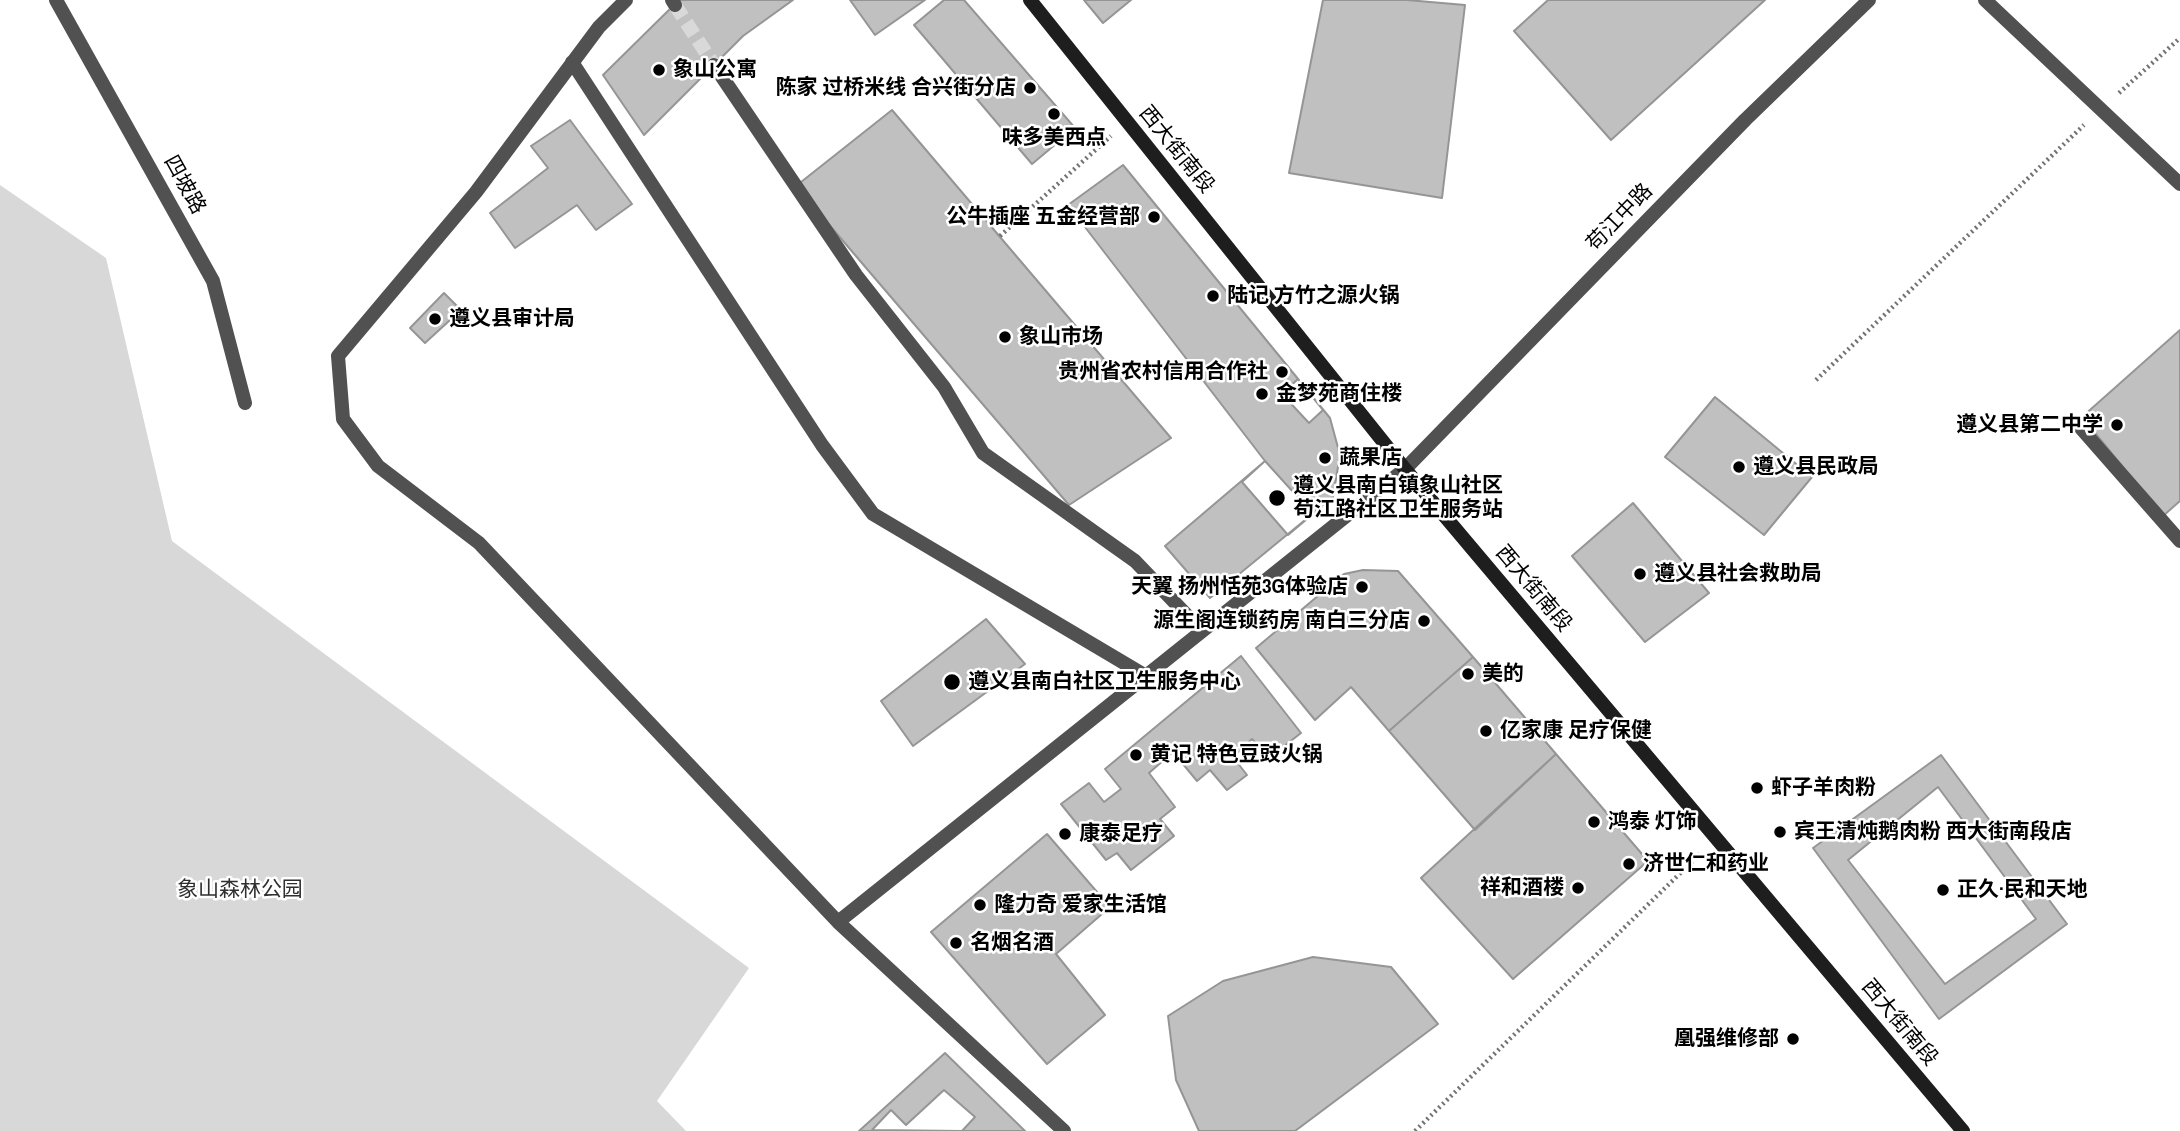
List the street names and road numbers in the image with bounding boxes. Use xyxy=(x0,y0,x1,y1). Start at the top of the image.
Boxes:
street label: 西大街南段 xyxy=(1133,101,1219,199)
street label: 四坡路 xyxy=(158,151,210,219)
street label: 苟江中路 xyxy=(1582,179,1658,257)
street label: 西大街南段 xyxy=(1490,541,1576,637)
street label: 西大街南段 xyxy=(1856,975,1942,1071)

